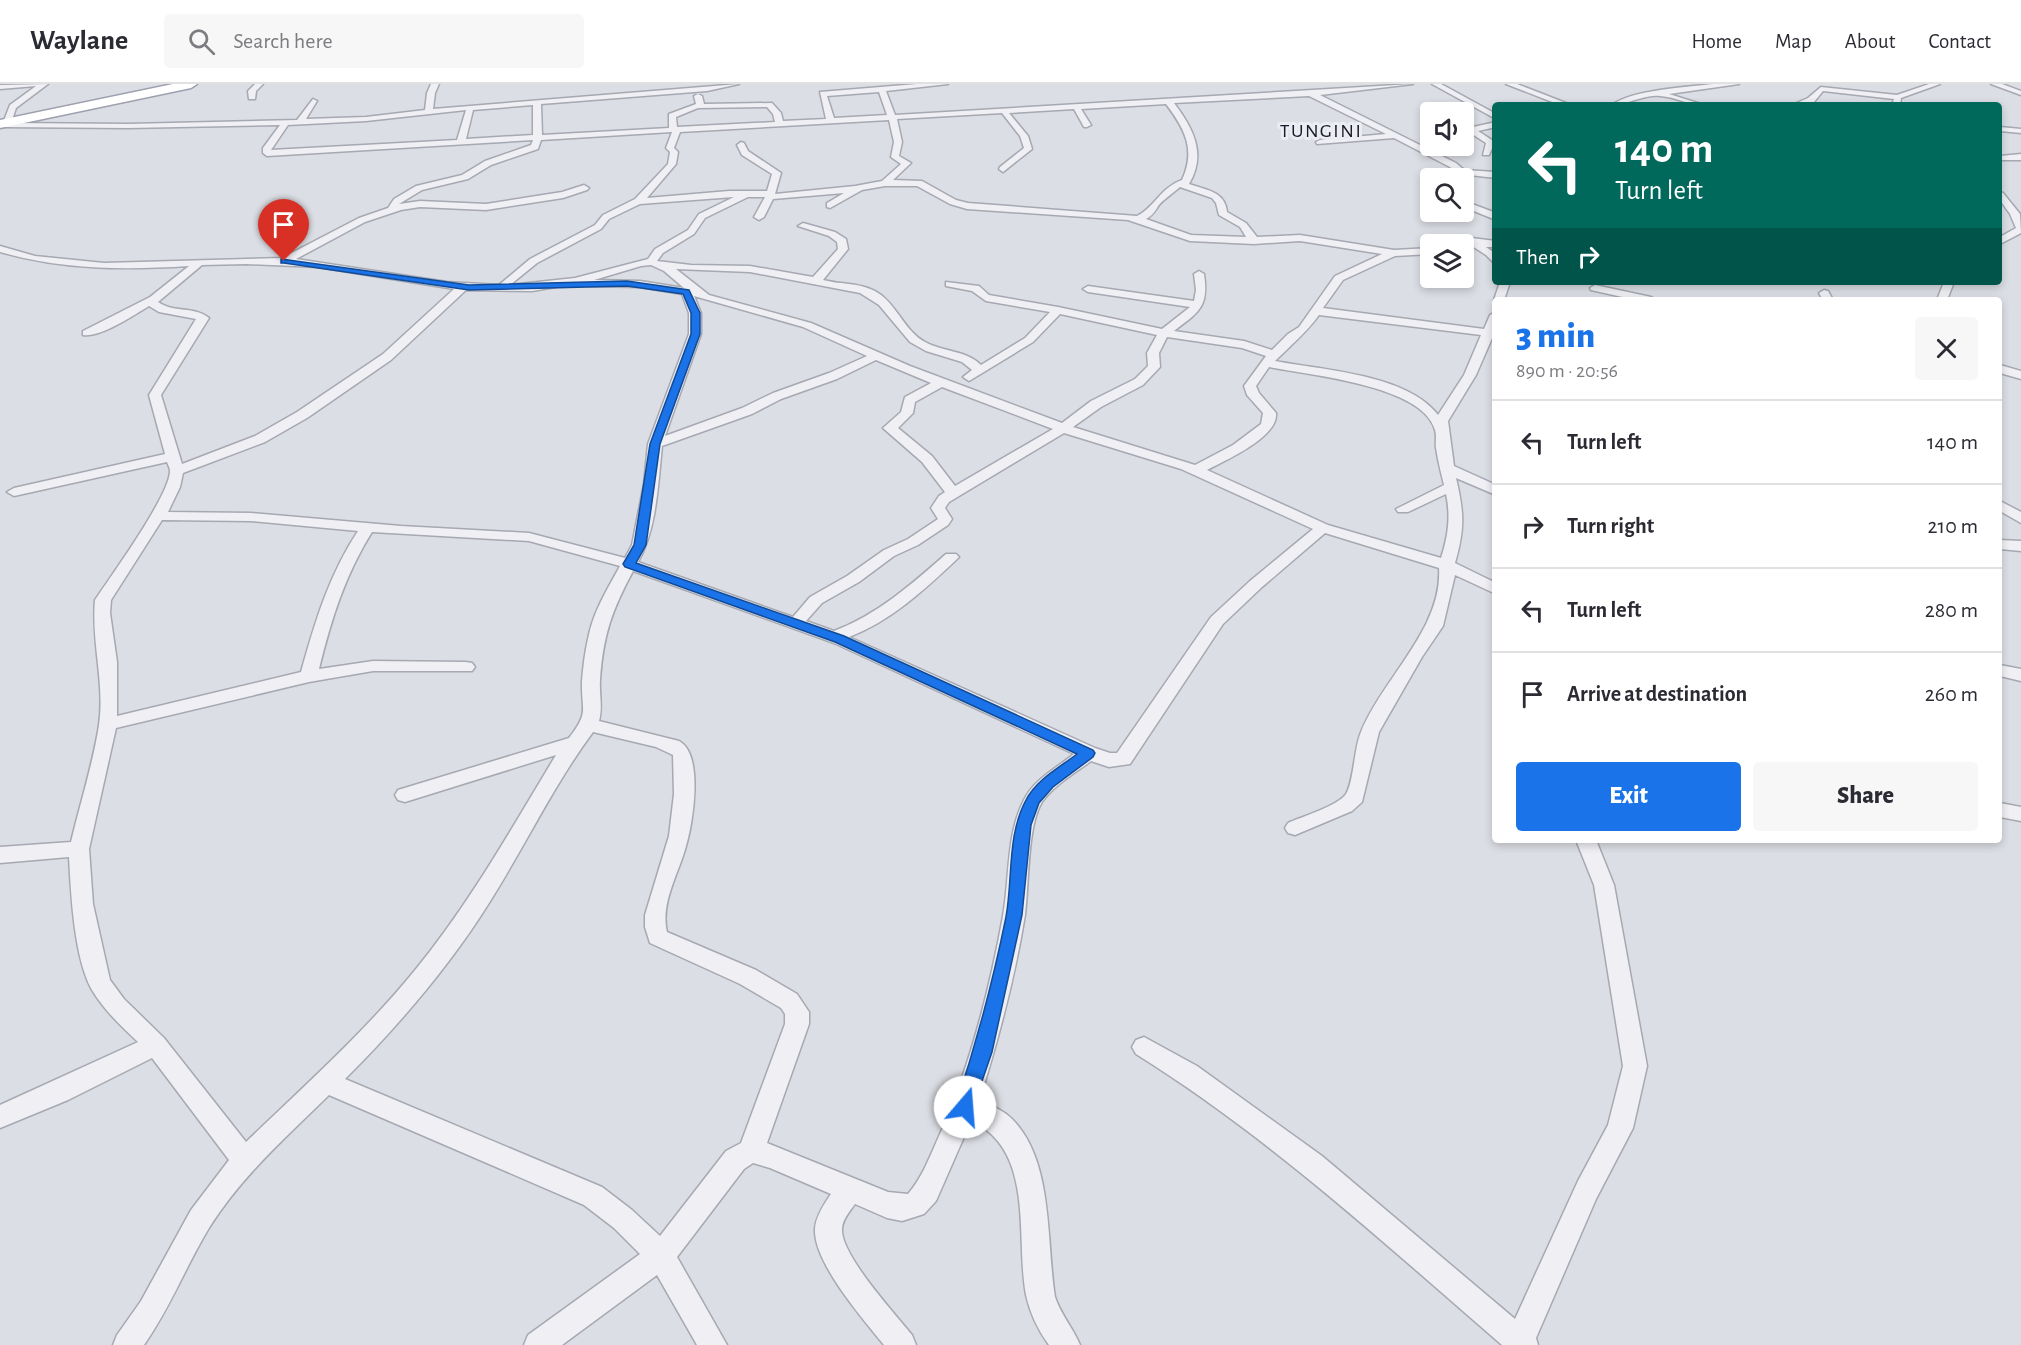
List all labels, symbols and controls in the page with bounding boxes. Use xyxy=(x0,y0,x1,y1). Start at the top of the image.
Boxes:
search box xyxy=(164,14,584,68)
icon: search xyxy=(185,25,218,58)
text: Waylane xyxy=(30,27,128,55)
text: Search here xyxy=(233,30,333,52)
text: Home xyxy=(1691,31,1742,52)
text: Map xyxy=(1775,31,1812,52)
text: About xyxy=(1845,31,1895,52)
text: Contact xyxy=(1928,31,1991,52)
map controls xyxy=(1420,102,1474,288)
button: sound xyxy=(1420,102,1474,156)
district label: TUNGINI xyxy=(1280,121,1362,141)
icon: left xyxy=(1516,126,1594,204)
text: 140 m xyxy=(1615,128,1713,170)
button: search xyxy=(1420,168,1474,222)
text: Turn left xyxy=(1615,177,1703,204)
pin xyxy=(258,199,309,261)
icon: arrive xyxy=(267,208,300,241)
button: layers xyxy=(1420,234,1474,288)
icon: right xyxy=(1572,240,1605,273)
text: Then xyxy=(1516,246,1560,268)
button: close xyxy=(1915,317,1978,380)
text: 3 min xyxy=(1516,318,1595,354)
text: 890 m · 20:56 xyxy=(1516,361,1618,381)
icon: left xyxy=(1516,426,1549,459)
text: Turn left xyxy=(1567,431,1641,453)
text: 140 m xyxy=(1927,431,1978,453)
icon: right xyxy=(1516,510,1549,543)
text: Turn right xyxy=(1567,515,1654,537)
text: 210 m xyxy=(1928,515,1978,537)
icon: left xyxy=(1516,594,1549,627)
text: Turn left xyxy=(1567,599,1641,621)
text: 280 m xyxy=(1925,599,1978,621)
icon: arrive xyxy=(1516,678,1549,711)
text: Arrive at destination xyxy=(1567,683,1747,705)
text: 260 m xyxy=(1925,683,1978,705)
button: Exit xyxy=(1516,762,1741,831)
button: Share xyxy=(1753,762,1978,831)
position arrow xyxy=(933,1075,997,1139)

